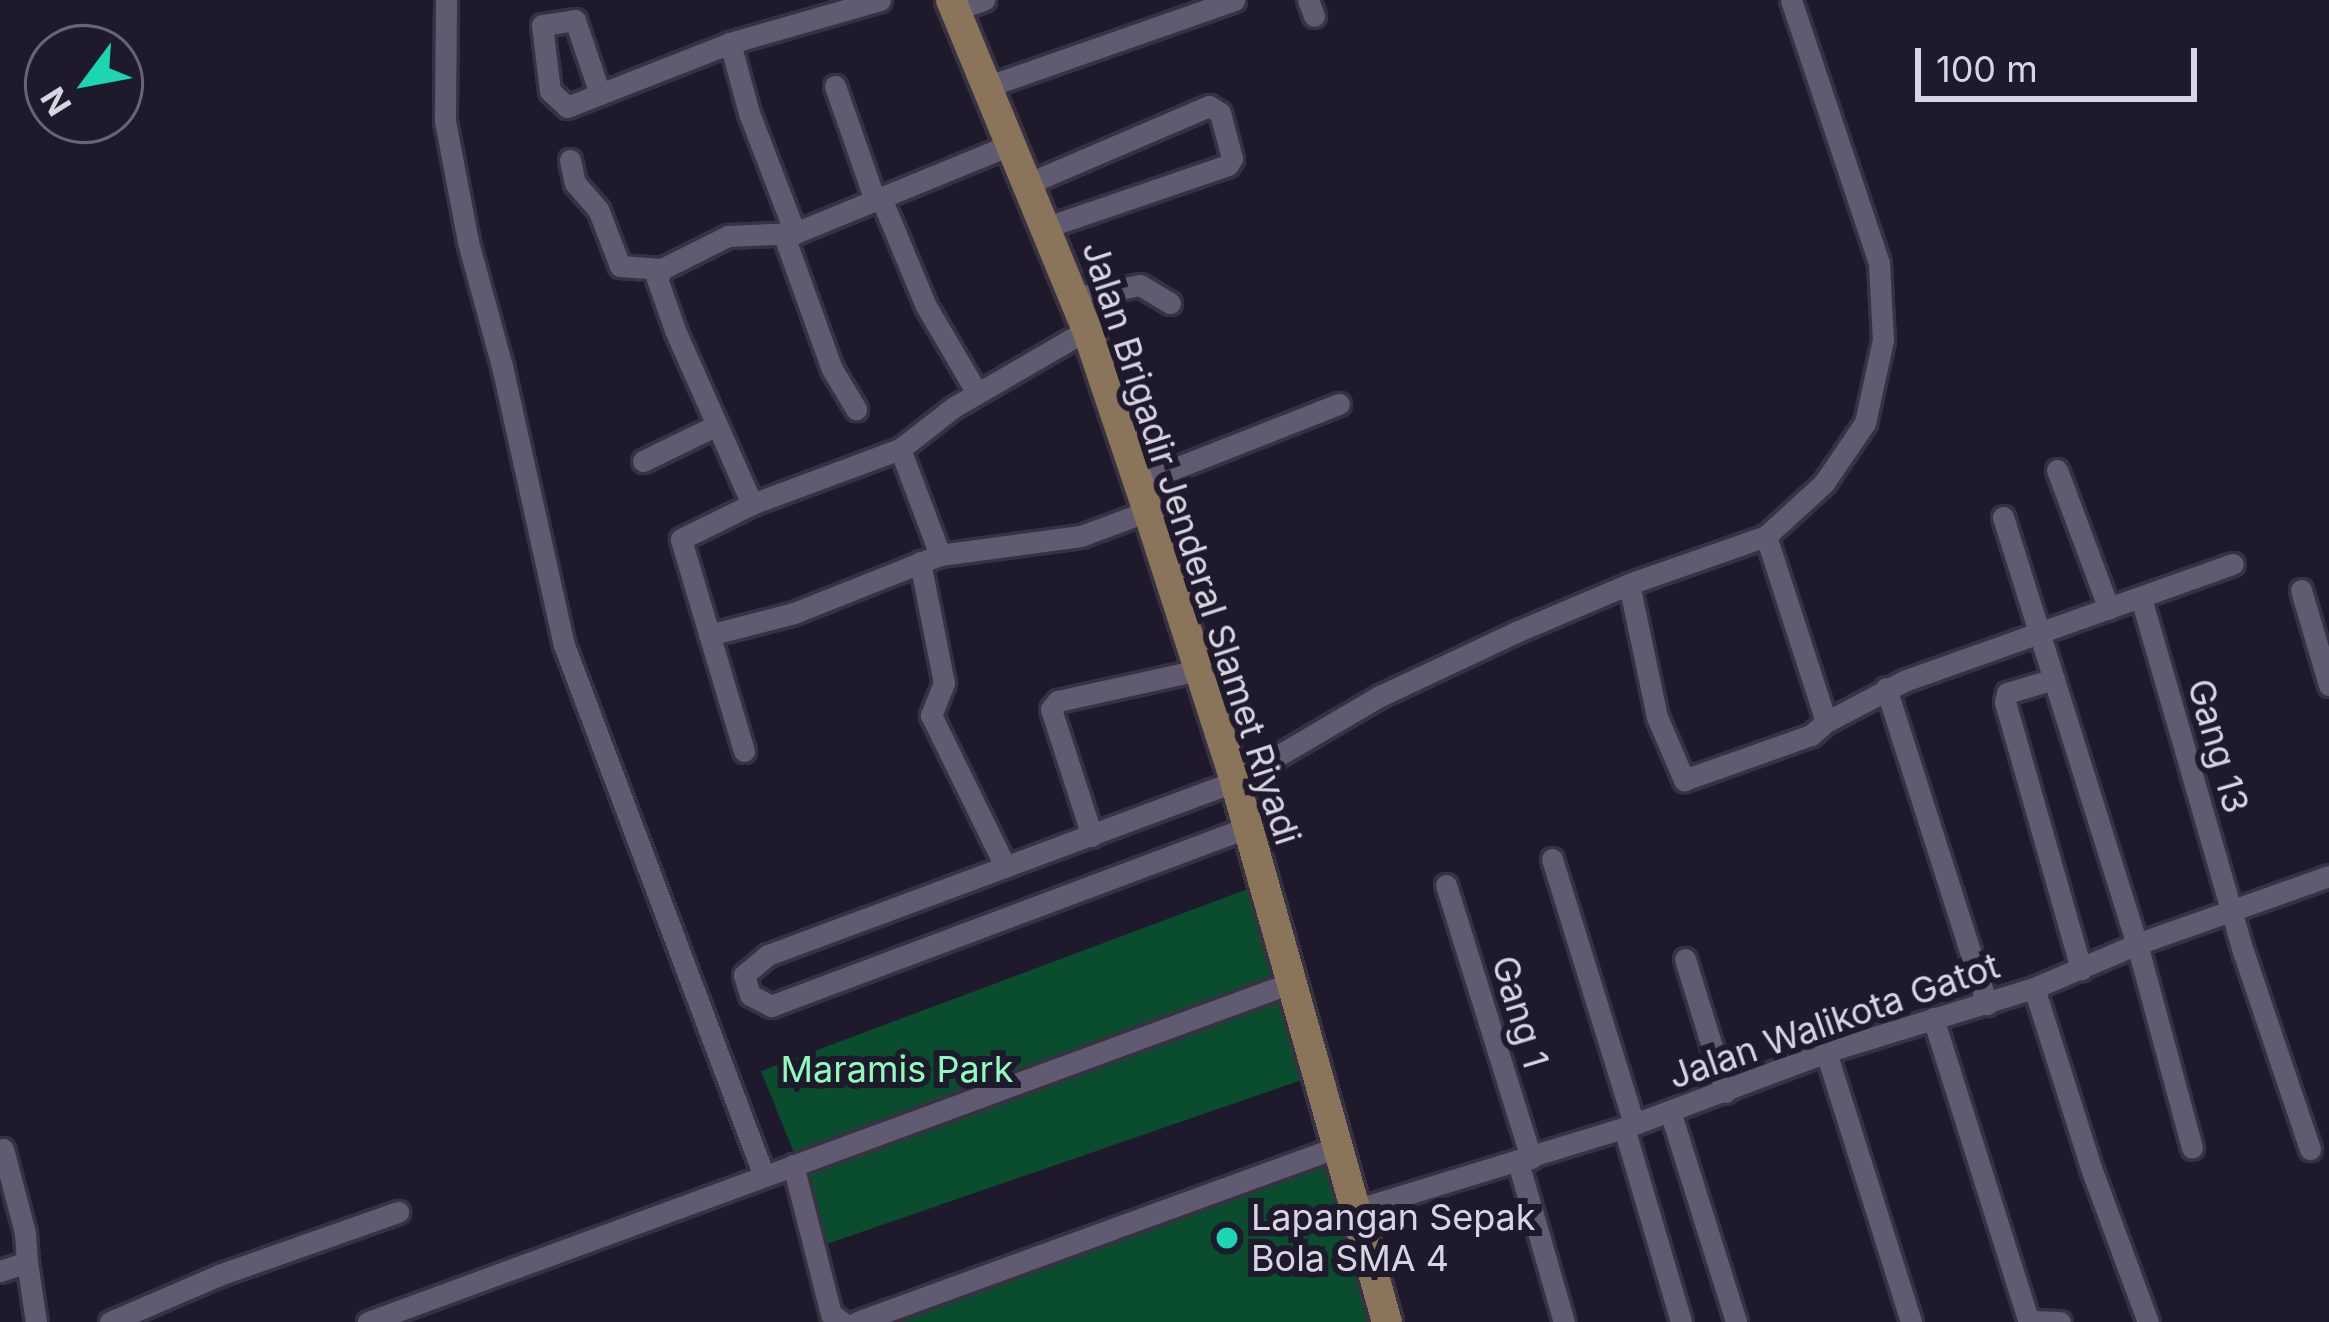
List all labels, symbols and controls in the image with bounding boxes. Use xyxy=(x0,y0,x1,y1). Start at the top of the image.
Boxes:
north arrow xyxy=(24,24,144,144)
scale bar xyxy=(1921,24,2203,98)
text: 100 m xyxy=(1936,47,2038,91)
text: N xyxy=(32,80,80,123)
street label: Jalan Brigadir Jenderal Slamet Riyadi xyxy=(1073,236,1309,850)
street label: Gang 13 xyxy=(2178,674,2258,818)
street label: Jalan Walikota Gatot xyxy=(1663,944,2005,1098)
street label: Gang 1 xyxy=(1483,951,1557,1073)
park label: Maramis Park xyxy=(781,1048,1013,1092)
place label: Lapangan Sepak Bola SMA 4 xyxy=(1251,1195,1536,1280)
marker: Lapangan Sepak Bola SMA 4 xyxy=(1214,1225,1240,1251)

